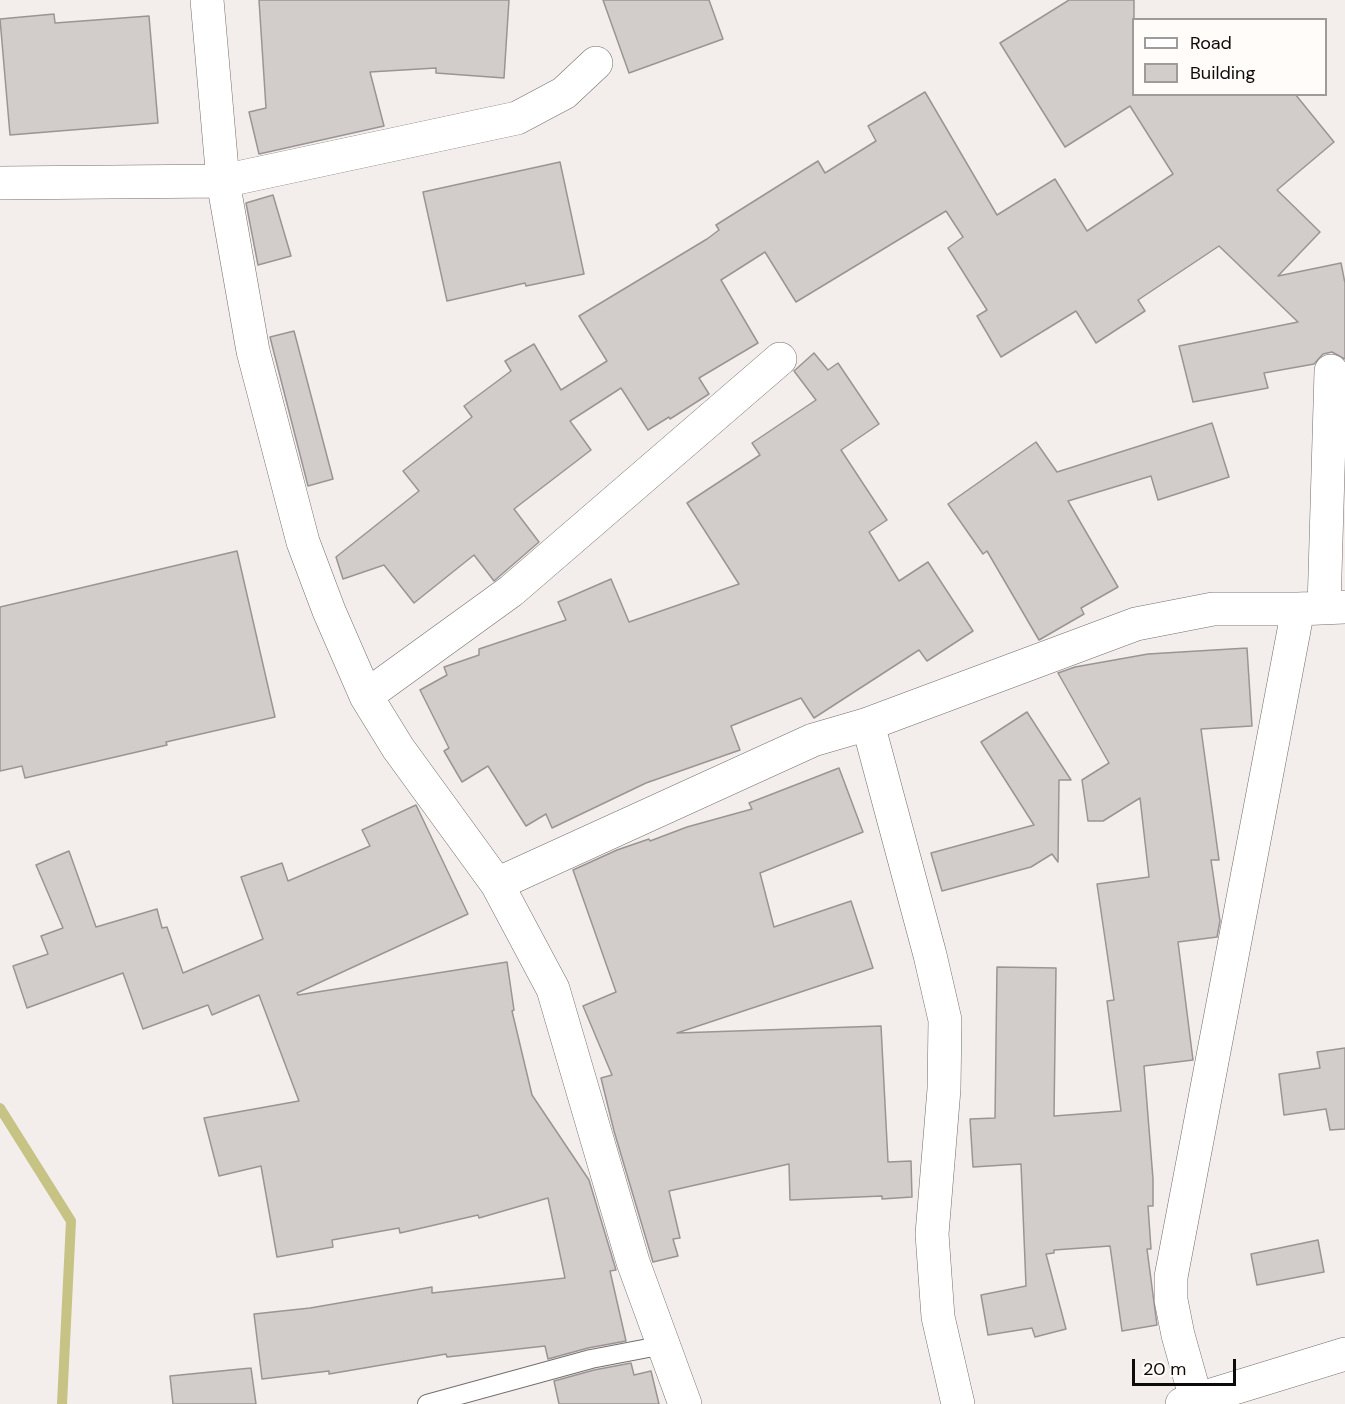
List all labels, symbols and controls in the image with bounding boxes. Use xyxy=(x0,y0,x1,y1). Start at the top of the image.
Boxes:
legend xyxy=(1132,18,1327,96)
text: Road xyxy=(1190,31,1232,55)
text: Building xyxy=(1190,61,1255,85)
scale bar xyxy=(1135,1347,1238,1385)
text: 20 m xyxy=(1143,1357,1186,1381)

